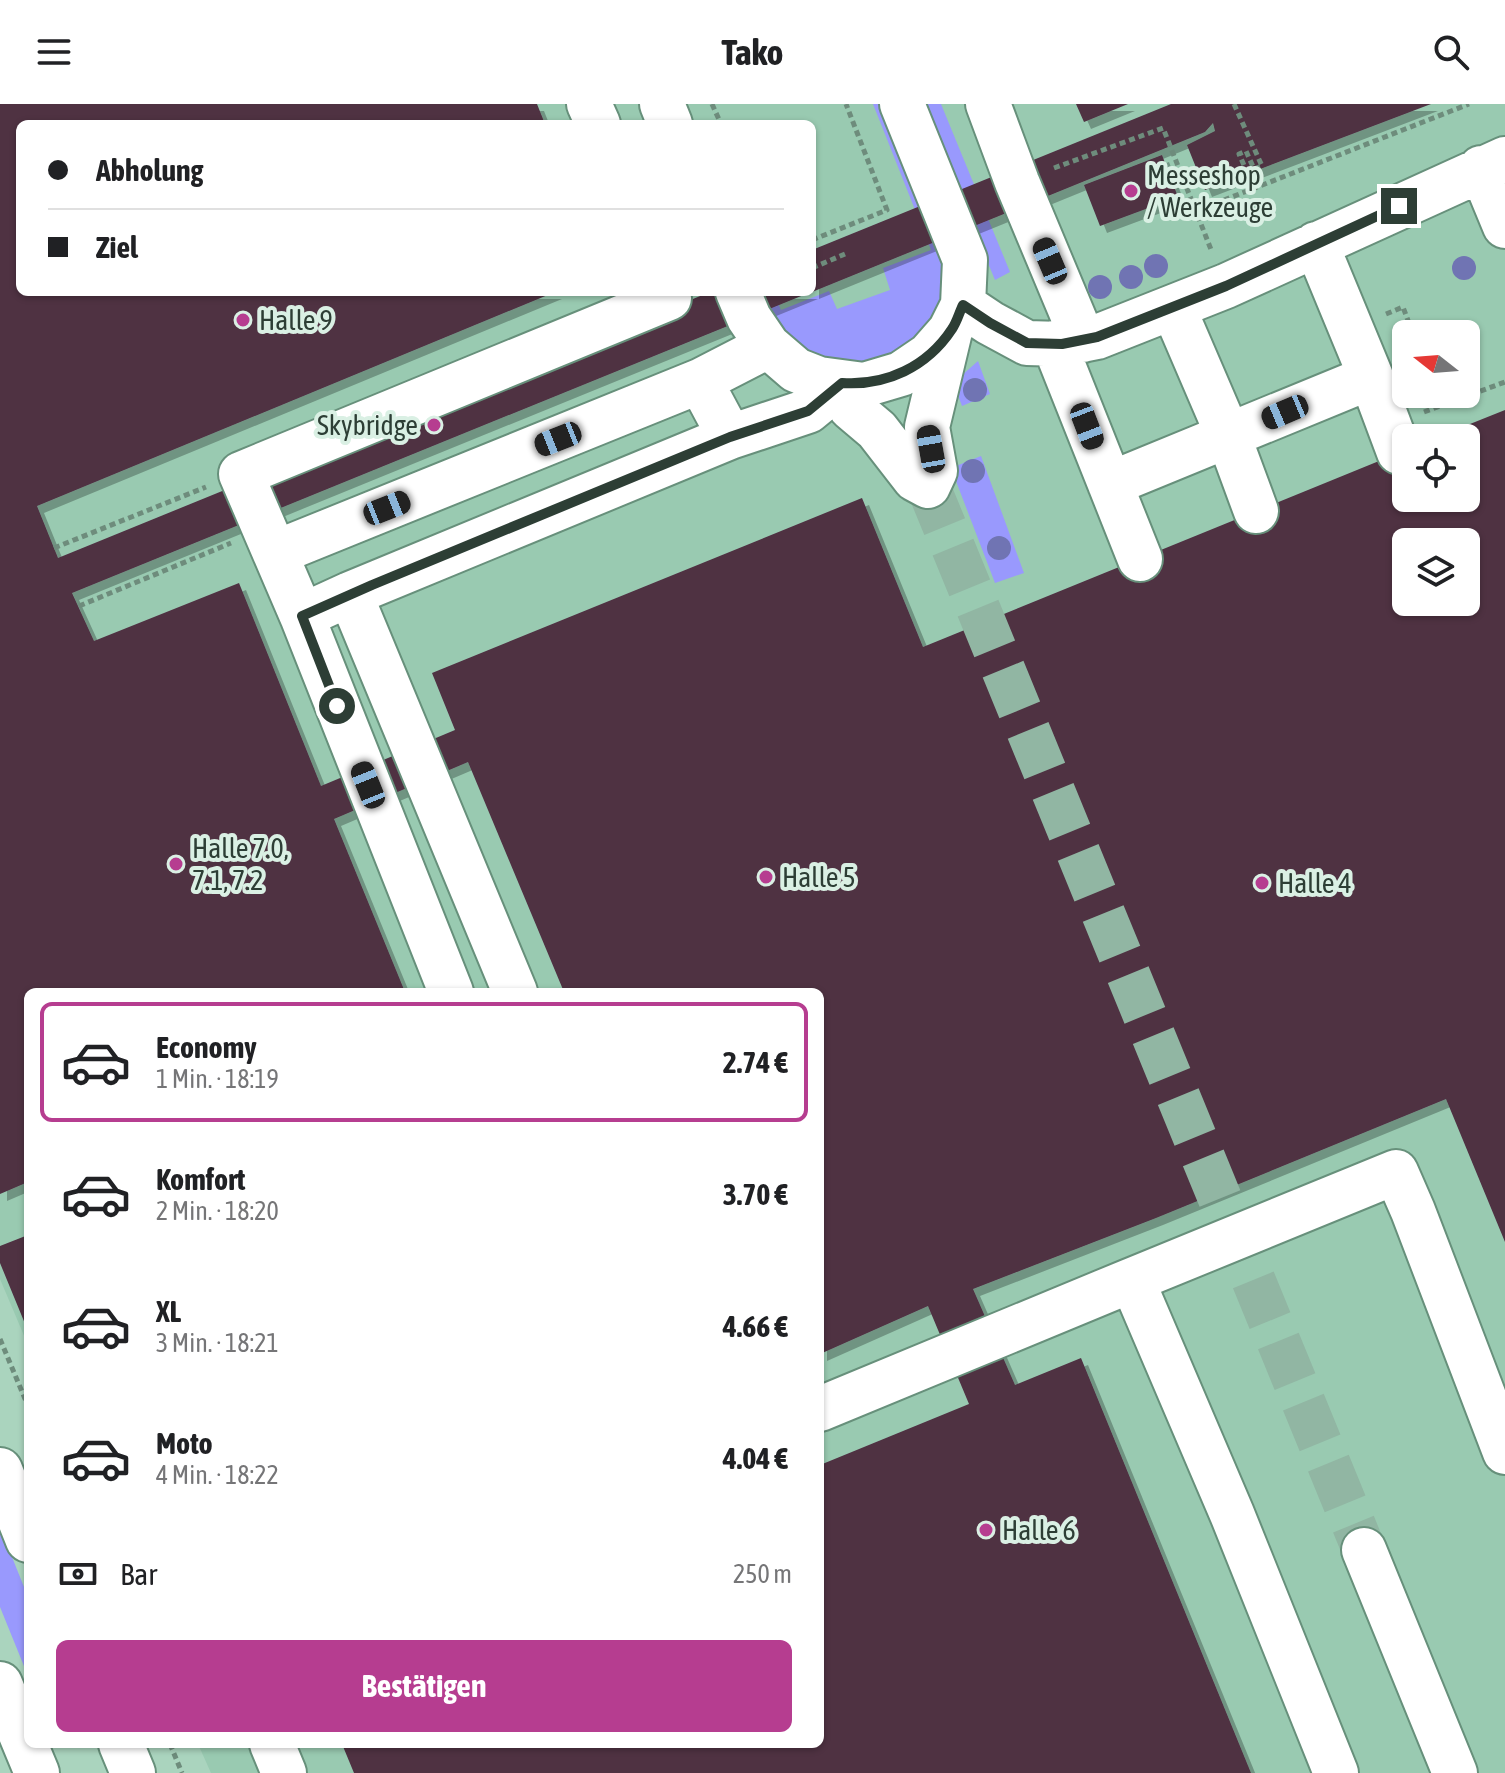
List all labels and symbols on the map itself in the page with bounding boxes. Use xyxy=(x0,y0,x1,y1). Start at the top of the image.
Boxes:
place label: Messeshop / Werkzeuge xyxy=(1147,159,1273,223)
marker: Messeshop / Werkzeuge xyxy=(1122,182,1140,200)
route end xyxy=(1381,188,1417,224)
car xyxy=(1030,234,1070,288)
place label: Halle 9 xyxy=(259,304,333,336)
marker: Halle 9 xyxy=(234,311,252,329)
north arrow xyxy=(1392,320,1480,408)
car xyxy=(1258,392,1312,432)
car xyxy=(1067,399,1107,453)
place label: Skybridge xyxy=(317,409,418,441)
marker: Skybridge xyxy=(425,416,443,434)
car xyxy=(531,419,585,459)
car xyxy=(915,423,947,475)
car xyxy=(360,488,414,528)
route start xyxy=(319,688,355,724)
car xyxy=(348,758,388,812)
place label: Halle 7.0, 7.1, 7.2 xyxy=(192,832,289,896)
marker: Halle 7.0, 7.1, 7.2 xyxy=(167,855,185,873)
place label: Halle 5 xyxy=(782,861,856,893)
place label: Halle 4 xyxy=(1278,867,1352,899)
marker: Halle 5 xyxy=(757,868,775,886)
marker: Halle 4 xyxy=(1253,874,1271,892)
place label: Halle 6 xyxy=(1002,1514,1076,1546)
marker: Halle 6 xyxy=(977,1521,995,1539)

